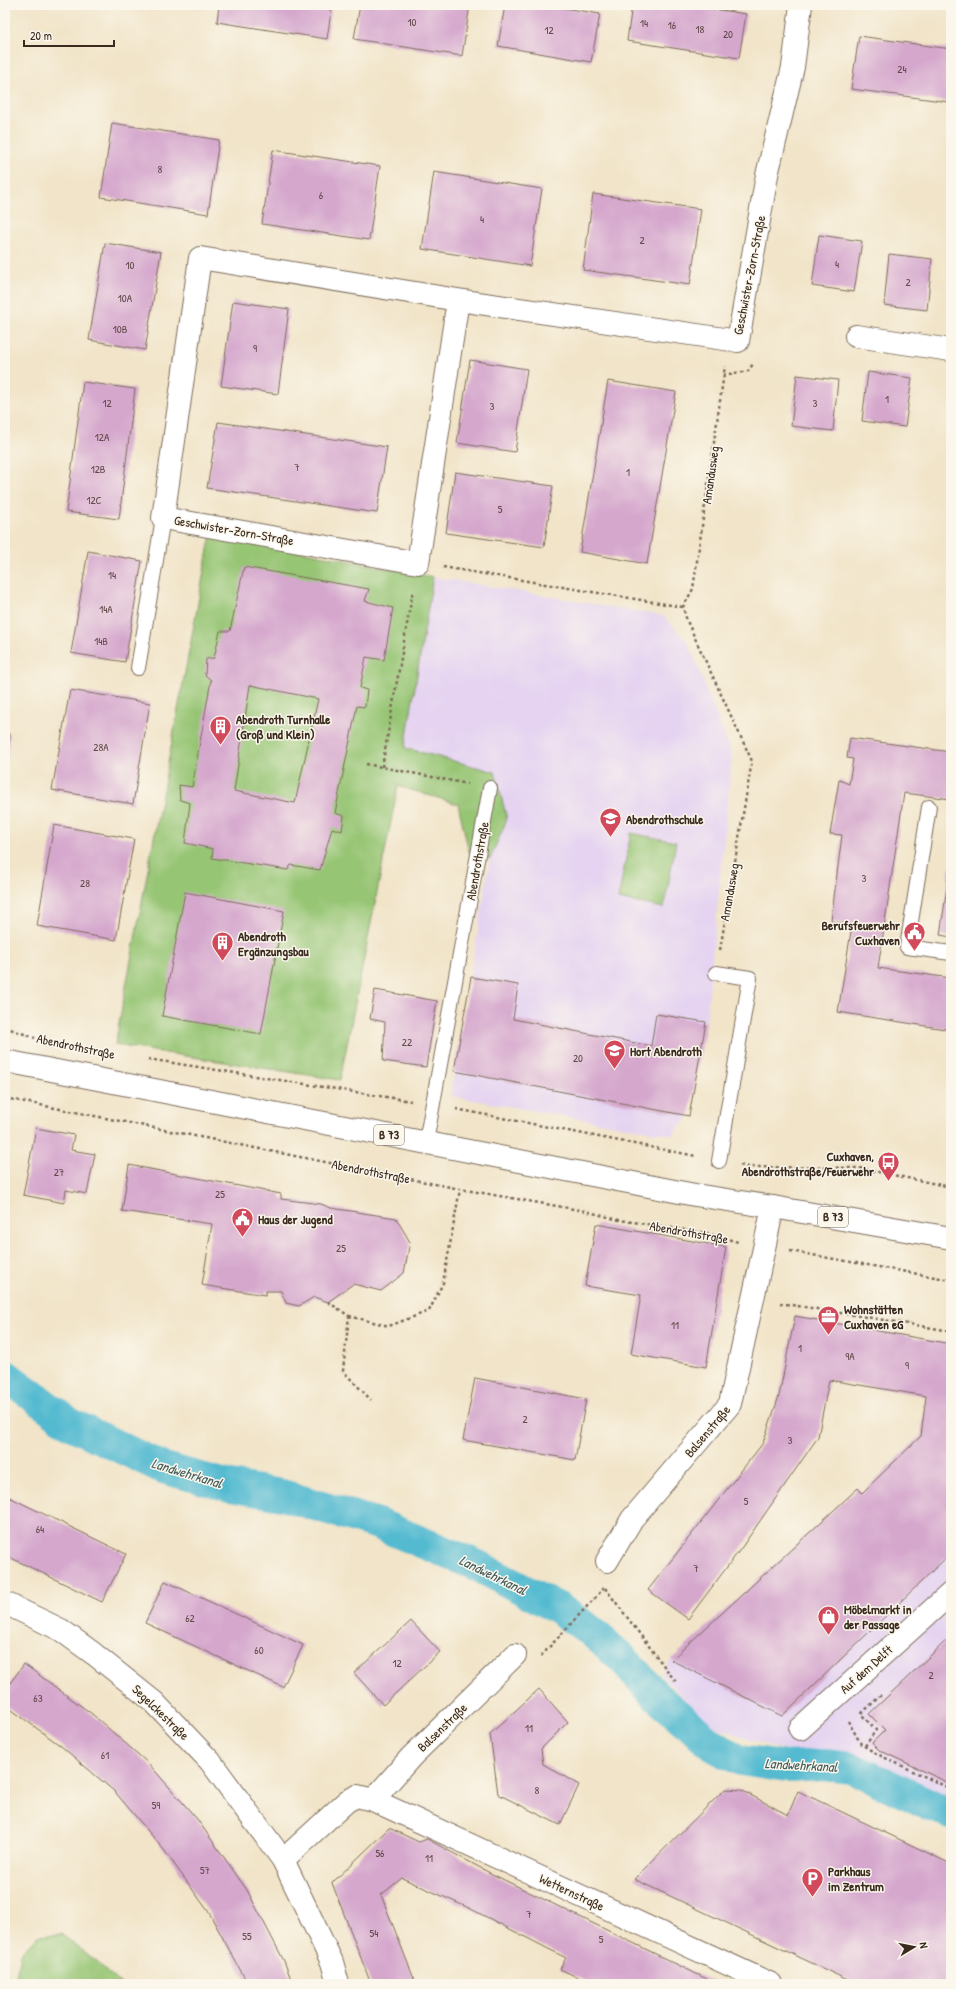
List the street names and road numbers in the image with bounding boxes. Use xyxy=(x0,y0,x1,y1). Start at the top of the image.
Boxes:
street label: Geschwister-Zorn-Straße xyxy=(729,214,769,336)
street label: Amandusweg xyxy=(697,445,723,505)
street label: Geschwister-Zorn-Straße xyxy=(173,511,295,549)
street label: Abendrothstraße xyxy=(461,820,493,902)
street label: Amandusweg xyxy=(715,861,743,922)
street label: Abendrothstraße xyxy=(35,1029,117,1063)
road number: B 73 xyxy=(374,1125,404,1145)
street label: Abendrothstraße xyxy=(330,1155,412,1187)
road number: B 73 xyxy=(818,1207,848,1227)
street label: Abendrothstraße xyxy=(648,1216,730,1248)
street label: Balsenstraße xyxy=(680,1401,734,1461)
street label: Auf dem Delft xyxy=(836,1640,897,1698)
street label: Segelckestraße xyxy=(129,1680,193,1744)
street label: Balsenstraße xyxy=(413,1699,471,1755)
street label: Wetternstraße xyxy=(537,1869,607,1915)

